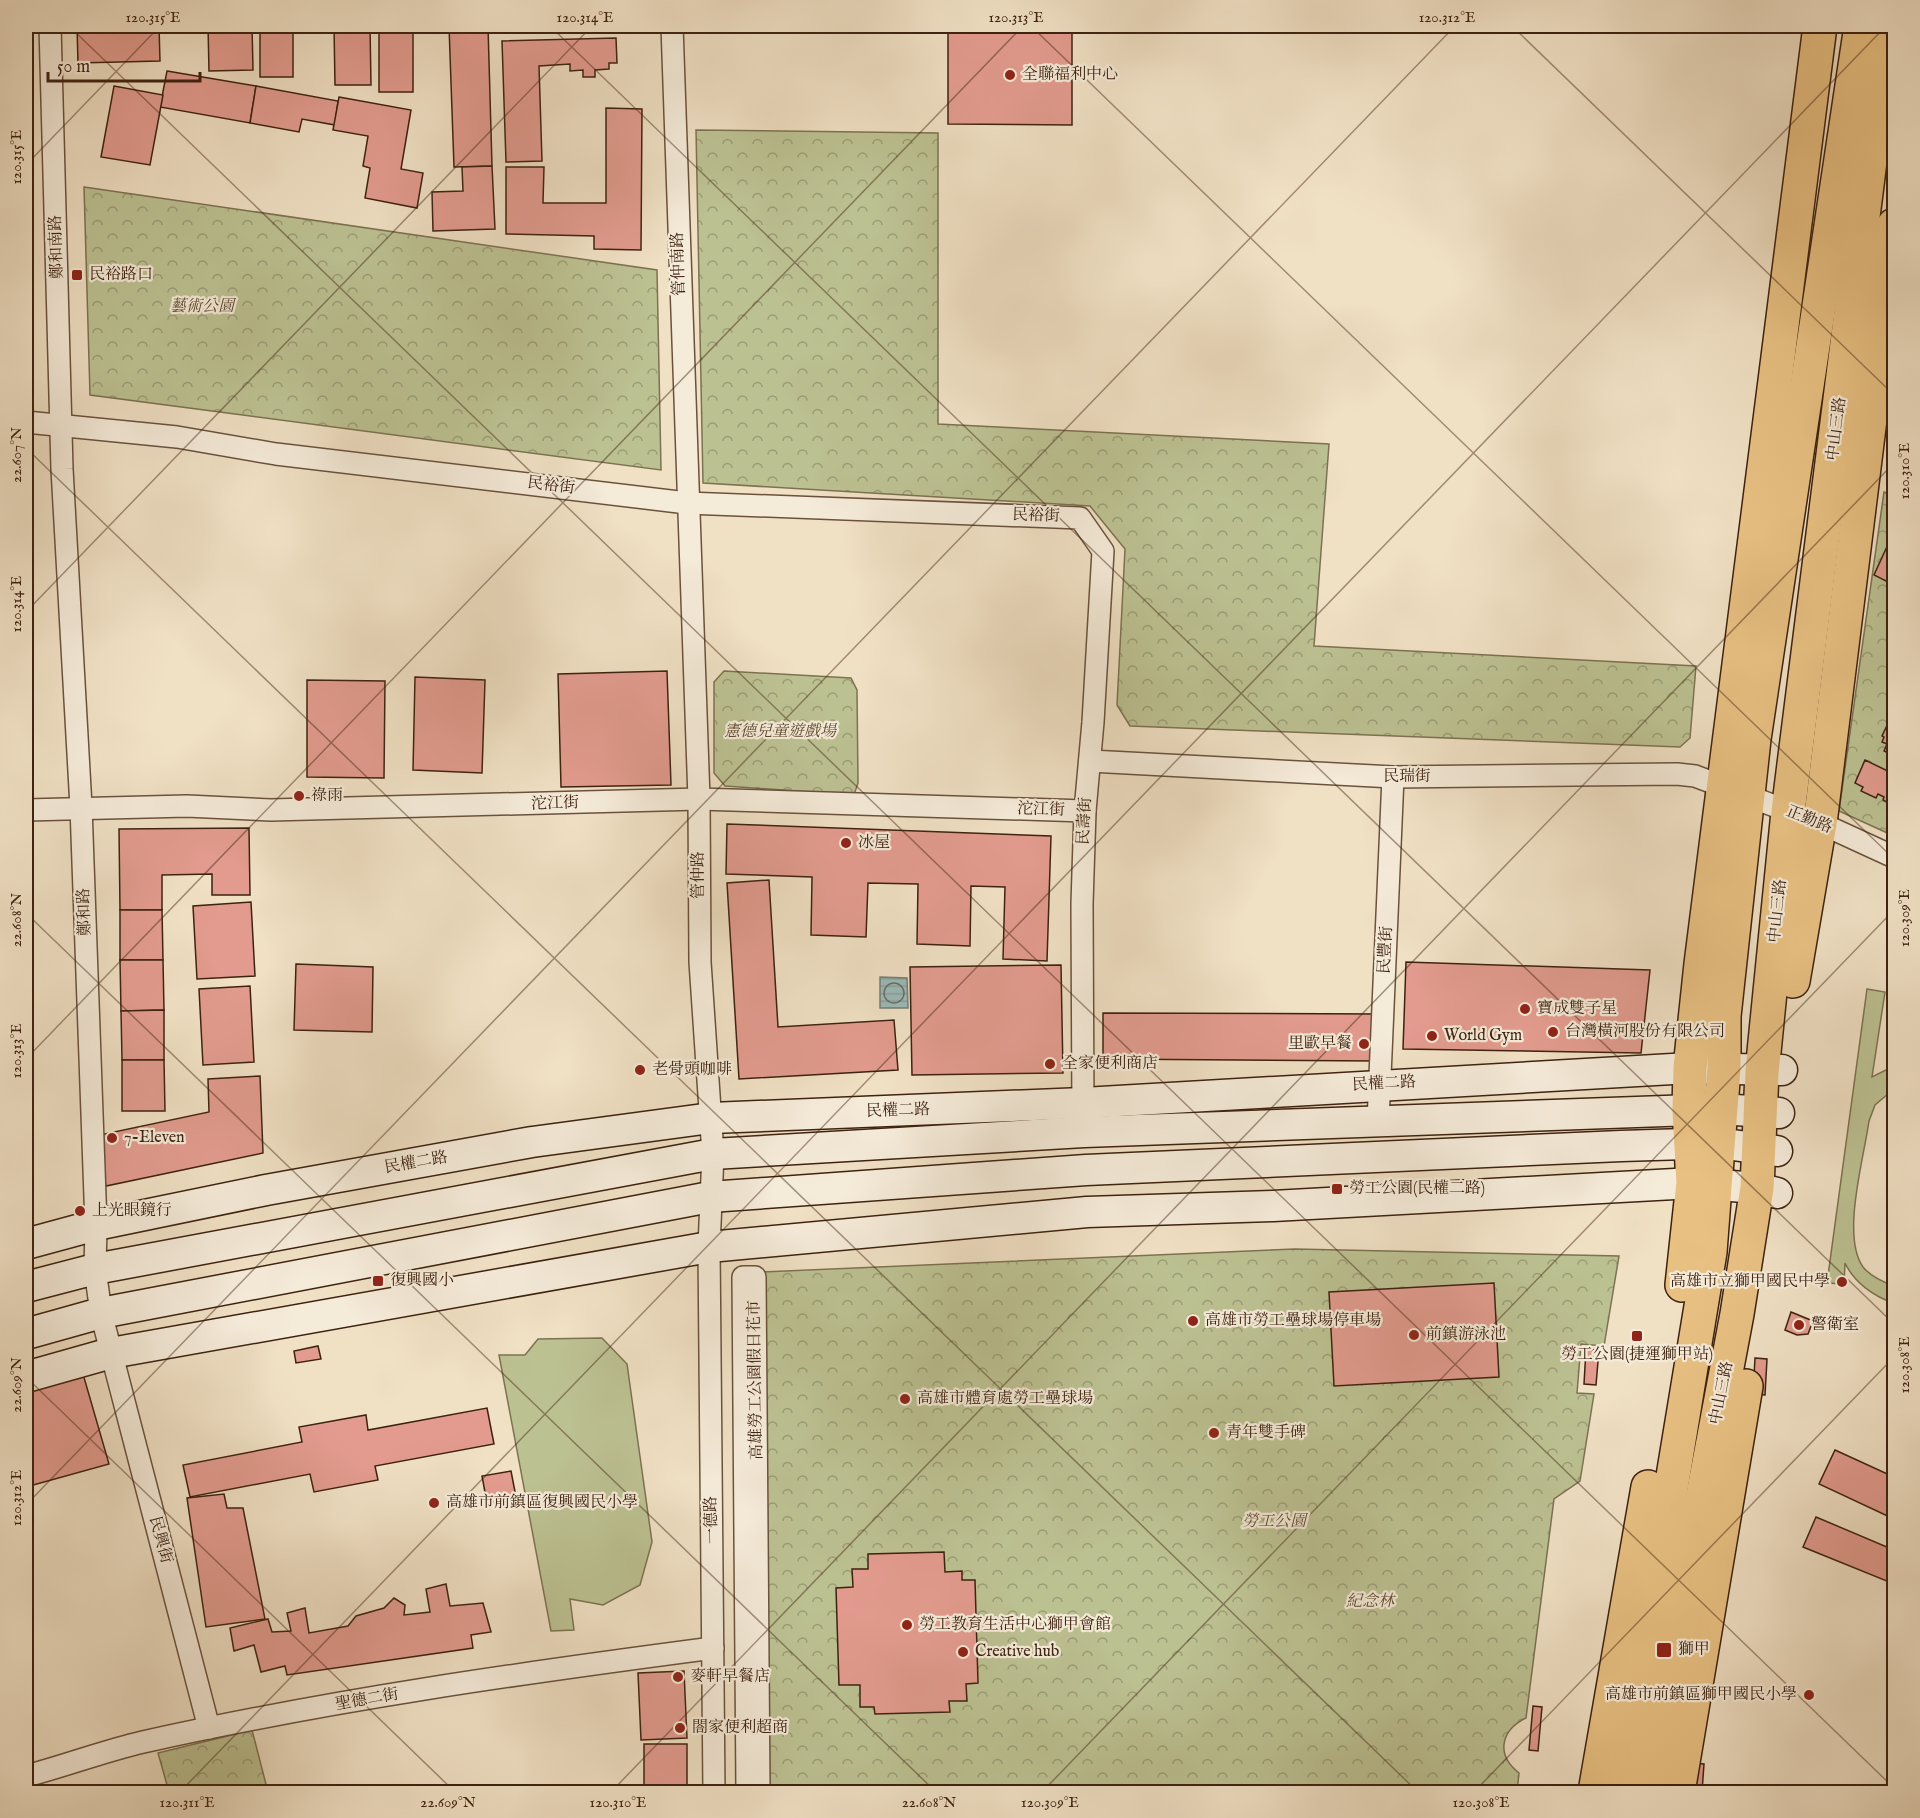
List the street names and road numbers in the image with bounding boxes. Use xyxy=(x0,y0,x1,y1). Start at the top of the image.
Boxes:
street label: 鄭和南路 xyxy=(46,215,68,279)
street label: 管仲南路 xyxy=(668,232,690,296)
street label: 中山三路 xyxy=(1823,396,1851,462)
street label: 民裕街 xyxy=(526,473,576,499)
street label: 民裕街 xyxy=(1012,505,1060,527)
street label: 民瑞街 xyxy=(1383,767,1431,787)
street label: 沱江街 xyxy=(531,793,579,815)
street label: 民壽街 xyxy=(1074,797,1096,845)
street label: 沱江街 xyxy=(1017,799,1065,821)
street label: 正勤路 xyxy=(1783,802,1835,838)
street label: 管仲路 xyxy=(689,851,709,899)
street label: 中山三路 xyxy=(1765,878,1791,944)
street label: 鄭和路 xyxy=(74,888,96,936)
street label: 民豐街 xyxy=(1375,926,1397,974)
street label: 民權二路 xyxy=(1352,1072,1416,1096)
street label: 民權二路 xyxy=(866,1100,930,1122)
street label: 民權二路 xyxy=(383,1148,449,1178)
street label: 高雄勞工公園假日花市 xyxy=(745,1300,767,1460)
street label: 中山三路 xyxy=(1706,1360,1738,1426)
street label: 一德路 xyxy=(702,1496,722,1544)
street label: 民興街 xyxy=(144,1514,176,1566)
street label: 聖德二街 xyxy=(334,1685,400,1715)

